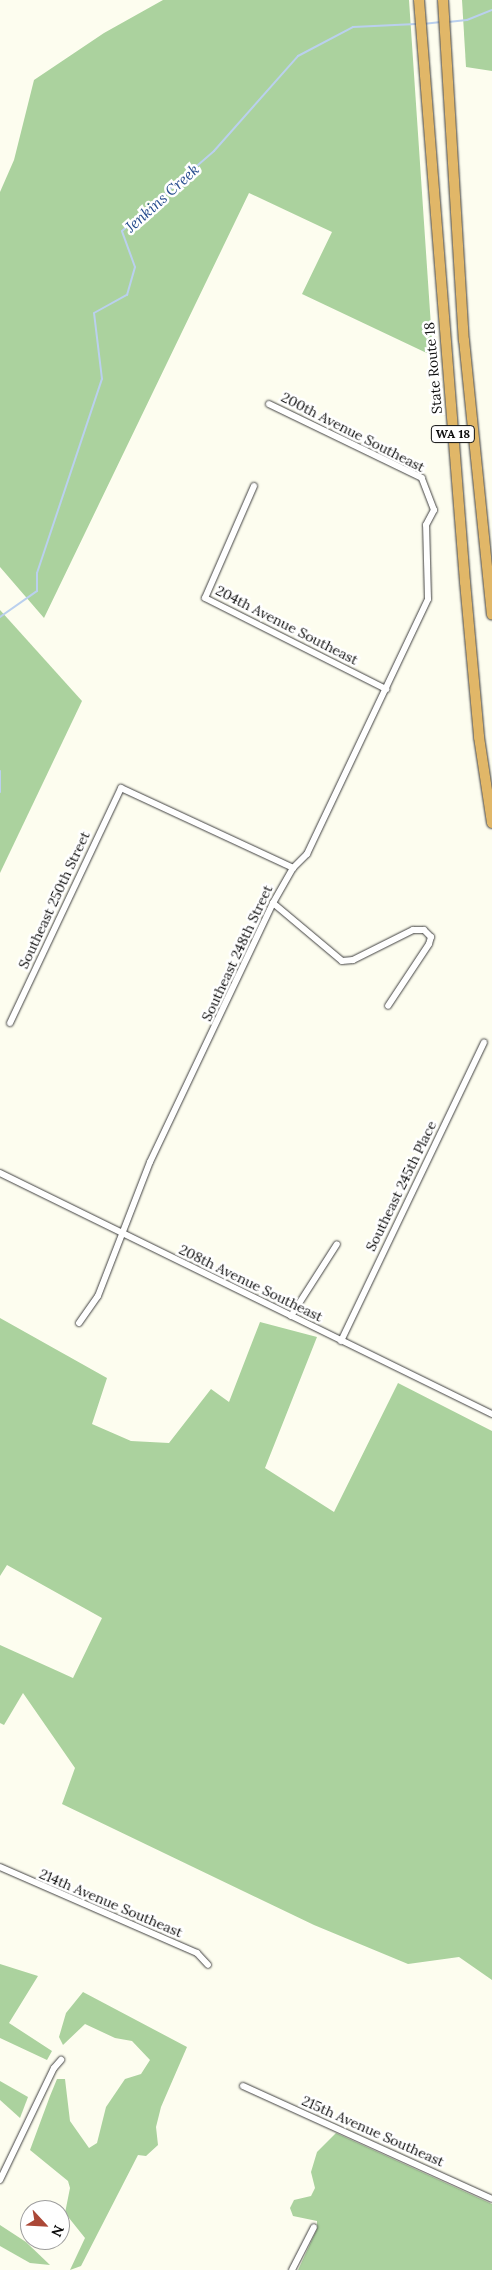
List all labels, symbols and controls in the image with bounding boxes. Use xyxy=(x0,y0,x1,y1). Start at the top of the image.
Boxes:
water label: Jenkins Creek xyxy=(121,160,203,236)
street label: State Route 18 xyxy=(421,321,445,415)
street label: 200th Avenue Southeast xyxy=(279,389,427,475)
road number: WA 18 xyxy=(430,424,476,444)
street label: 204th Avenue Southeast xyxy=(213,582,361,668)
street label: Southeast 250th Street xyxy=(15,829,93,971)
street label: Southeast 248th Street xyxy=(198,882,276,1024)
street label: Southeast 245th Place xyxy=(362,1118,440,1254)
street label: 208th Avenue Southeast xyxy=(176,1241,326,1325)
street label: 214th Avenue Southeast xyxy=(37,1865,185,1941)
street label: 215th Avenue Southeast xyxy=(299,2092,447,2170)
north arrow xyxy=(20,2200,70,2250)
text: N xyxy=(47,2222,68,2240)

